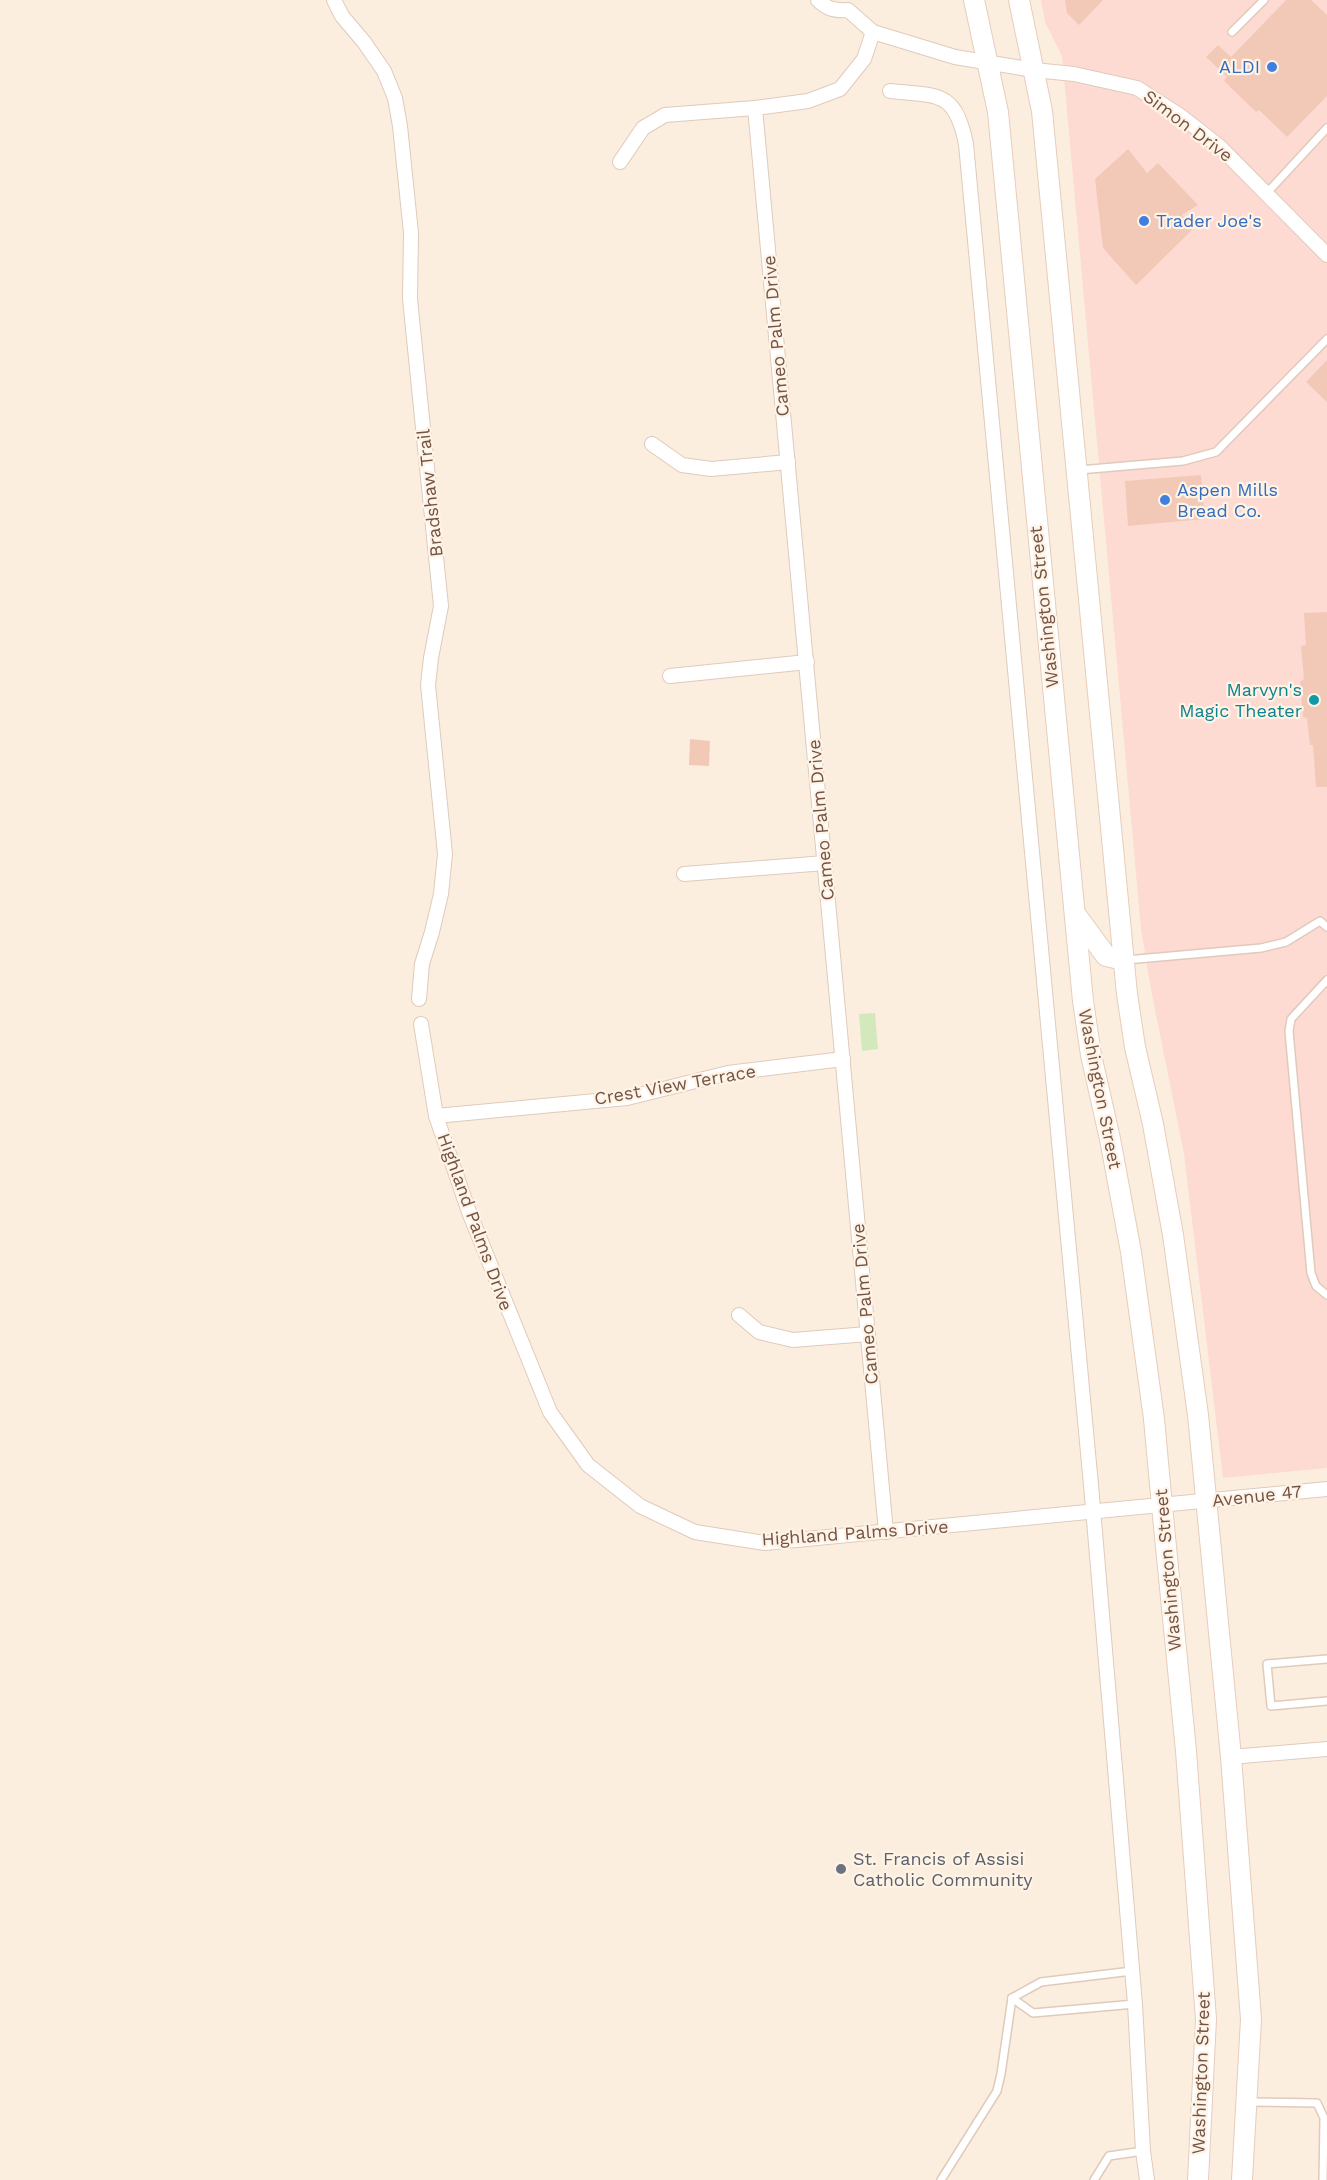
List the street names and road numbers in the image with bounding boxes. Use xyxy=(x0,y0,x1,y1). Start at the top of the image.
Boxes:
street label: Simon Drive xyxy=(1140,85,1237,166)
street label: Cameo Palm Drive xyxy=(758,255,793,418)
street label: Bradshaw Trail xyxy=(412,428,447,558)
street label: Washington Street xyxy=(1025,525,1062,689)
street label: Cameo Palm Drive xyxy=(803,739,838,902)
street label: Washington Street xyxy=(1075,1007,1126,1171)
street label: Crest View Terrace xyxy=(593,1060,757,1109)
street label: Highland Palms Drive xyxy=(434,1130,517,1313)
street label: Cameo Palm Drive xyxy=(847,1223,882,1386)
street label: Avenue 47 xyxy=(1211,1480,1303,1511)
street label: Washington Street xyxy=(1150,1488,1185,1652)
street label: Highland Palms Drive xyxy=(761,1515,949,1550)
street label: Washington Street xyxy=(1187,1991,1214,2155)

